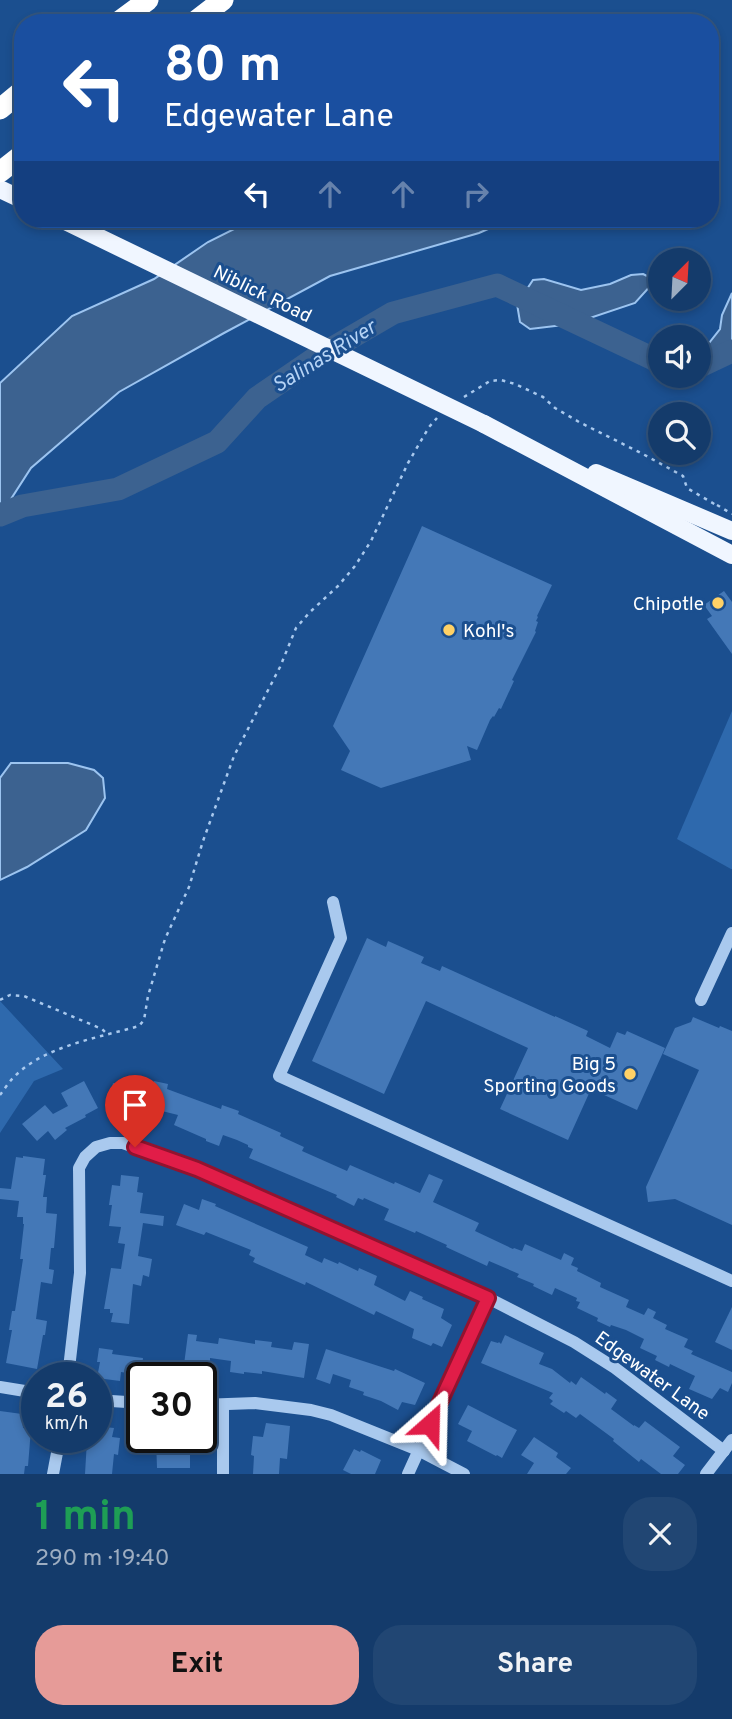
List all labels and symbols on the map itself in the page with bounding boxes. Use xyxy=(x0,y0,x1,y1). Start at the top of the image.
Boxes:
north arrow xyxy=(648,248,710,312)
street label: Niblick Road xyxy=(209,261,315,329)
water label: Salinas River xyxy=(268,314,383,400)
place label: Chipotle xyxy=(633,593,704,617)
marker: Chipotle xyxy=(710,595,726,611)
place label: Kohl's xyxy=(463,620,514,644)
marker: Kohl's xyxy=(441,622,457,638)
place label: Big 5 Sporting Goods xyxy=(483,1053,616,1099)
marker: Big 5 Sporting Goods xyxy=(622,1066,638,1082)
pin xyxy=(105,1075,165,1147)
street label: Edgewater Lane xyxy=(590,1327,714,1426)
speed limit sign: 30 xyxy=(126,1362,217,1453)
position arrow xyxy=(393,1387,467,1461)

